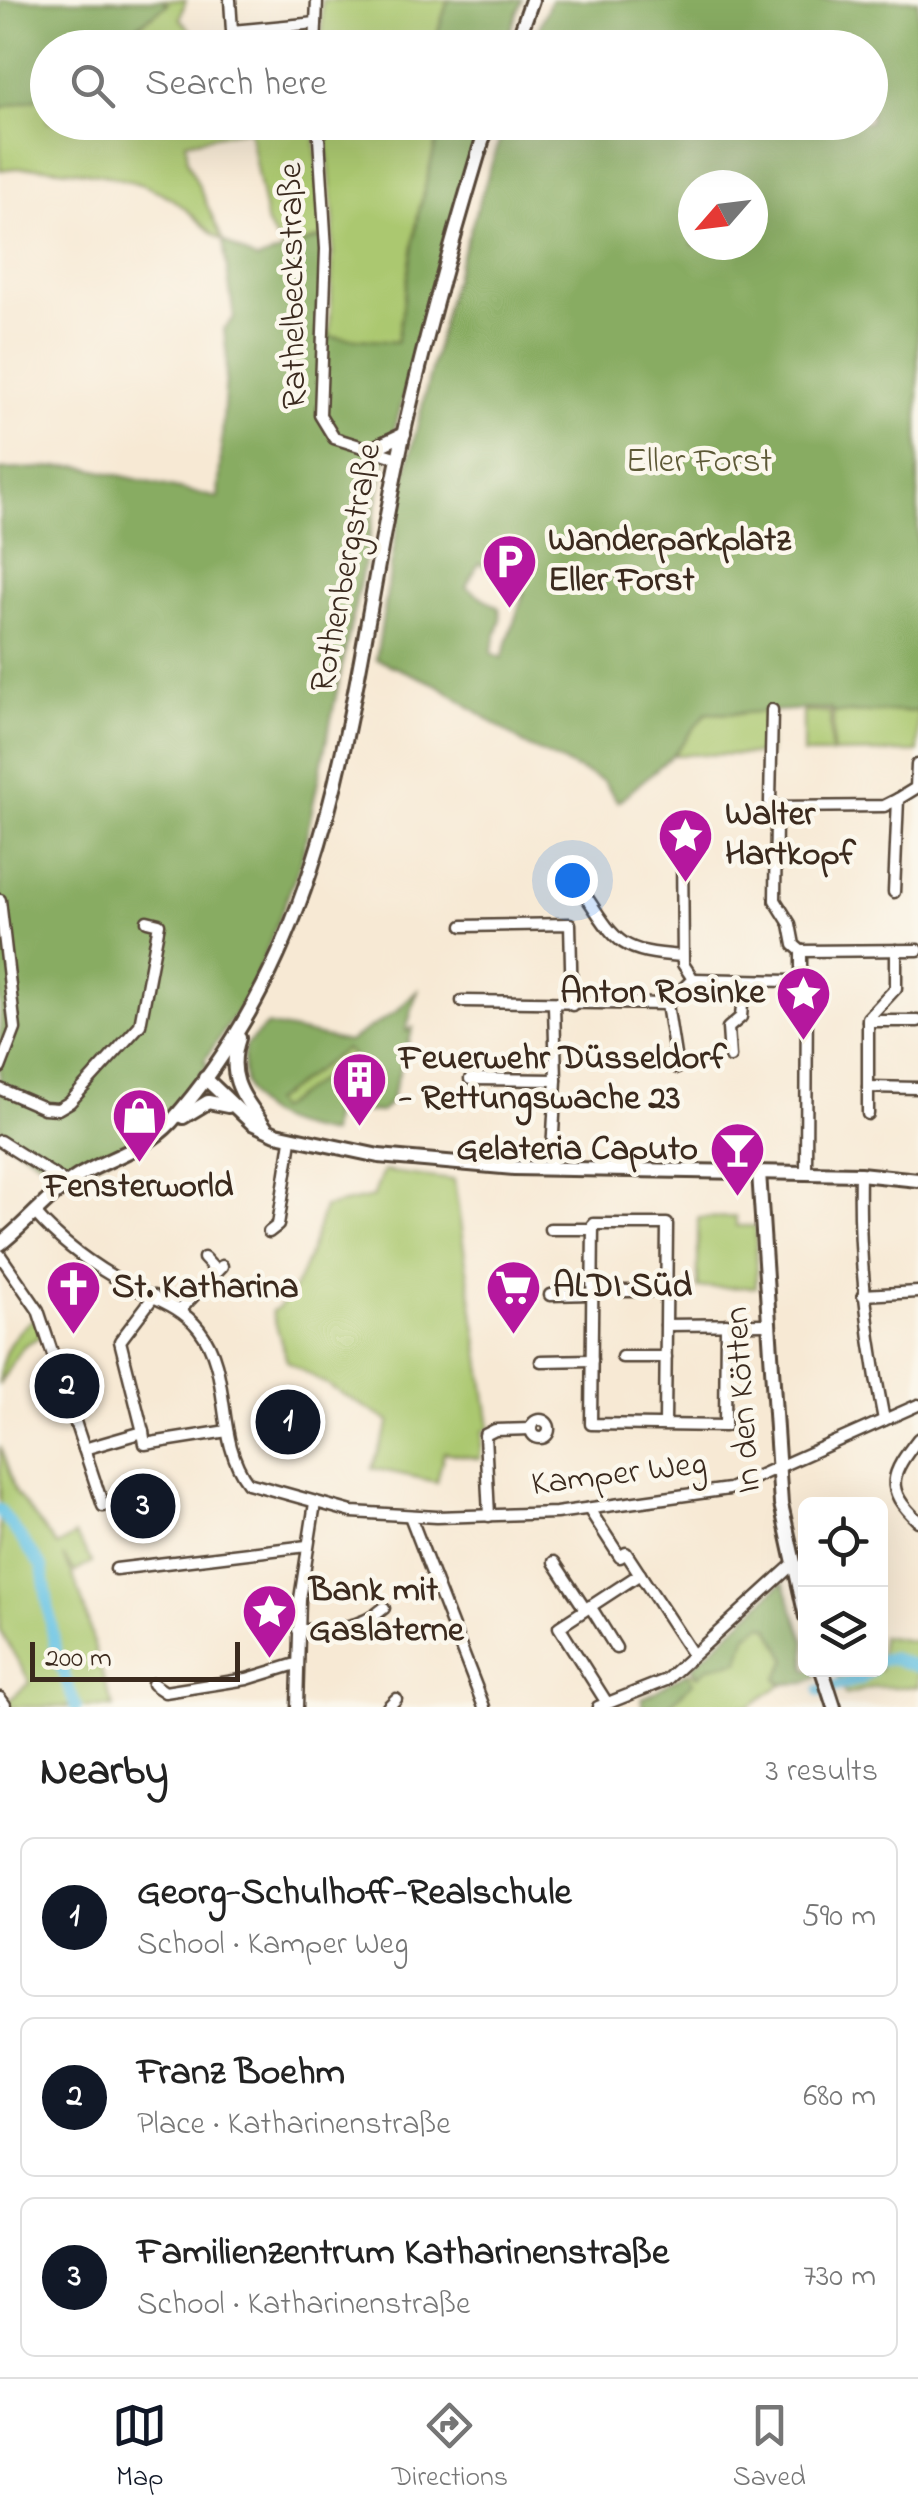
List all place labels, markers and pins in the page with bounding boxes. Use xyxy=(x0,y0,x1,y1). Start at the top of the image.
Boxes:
place label: Wanderparkplatz Eller Forst xyxy=(548,516,792,607)
parking icon: Wanderparkplatz Eller Forst xyxy=(479,531,539,610)
place label: Walter Hartkopf xyxy=(725,790,856,881)
place icon: Walter Hartkopf xyxy=(656,805,716,884)
place icon: Anton Rosinke xyxy=(774,963,834,1042)
place label: Anton Rosinke xyxy=(560,968,766,1019)
place label: Feuerwehr Düsseldorf - Rettungswache 23 xyxy=(397,1034,727,1126)
building icon: Feuerwehr Düsseldorf - Rettungswache 23 xyxy=(330,1049,390,1128)
shop icon: Fensterworld xyxy=(109,1086,169,1165)
bar icon: Gelateria Caputo xyxy=(707,1120,767,1199)
place label: Gelateria Caputo xyxy=(456,1125,698,1176)
place label: Fensterworld xyxy=(43,1162,234,1213)
supermarket icon: ALDI Süd xyxy=(484,1257,544,1336)
church icon: St. Katharina xyxy=(43,1258,103,1337)
place label: ALDI Süd xyxy=(553,1262,693,1313)
place label: St. Katharina xyxy=(112,1263,299,1314)
pin: 2 xyxy=(34,1348,100,1424)
pin: 1 xyxy=(256,1384,320,1460)
pin: 3 xyxy=(110,1468,176,1544)
place label: Bank mit Gaslaterne xyxy=(307,1566,465,1657)
place icon: Bank mit Gaslaterne xyxy=(240,1581,300,1660)

